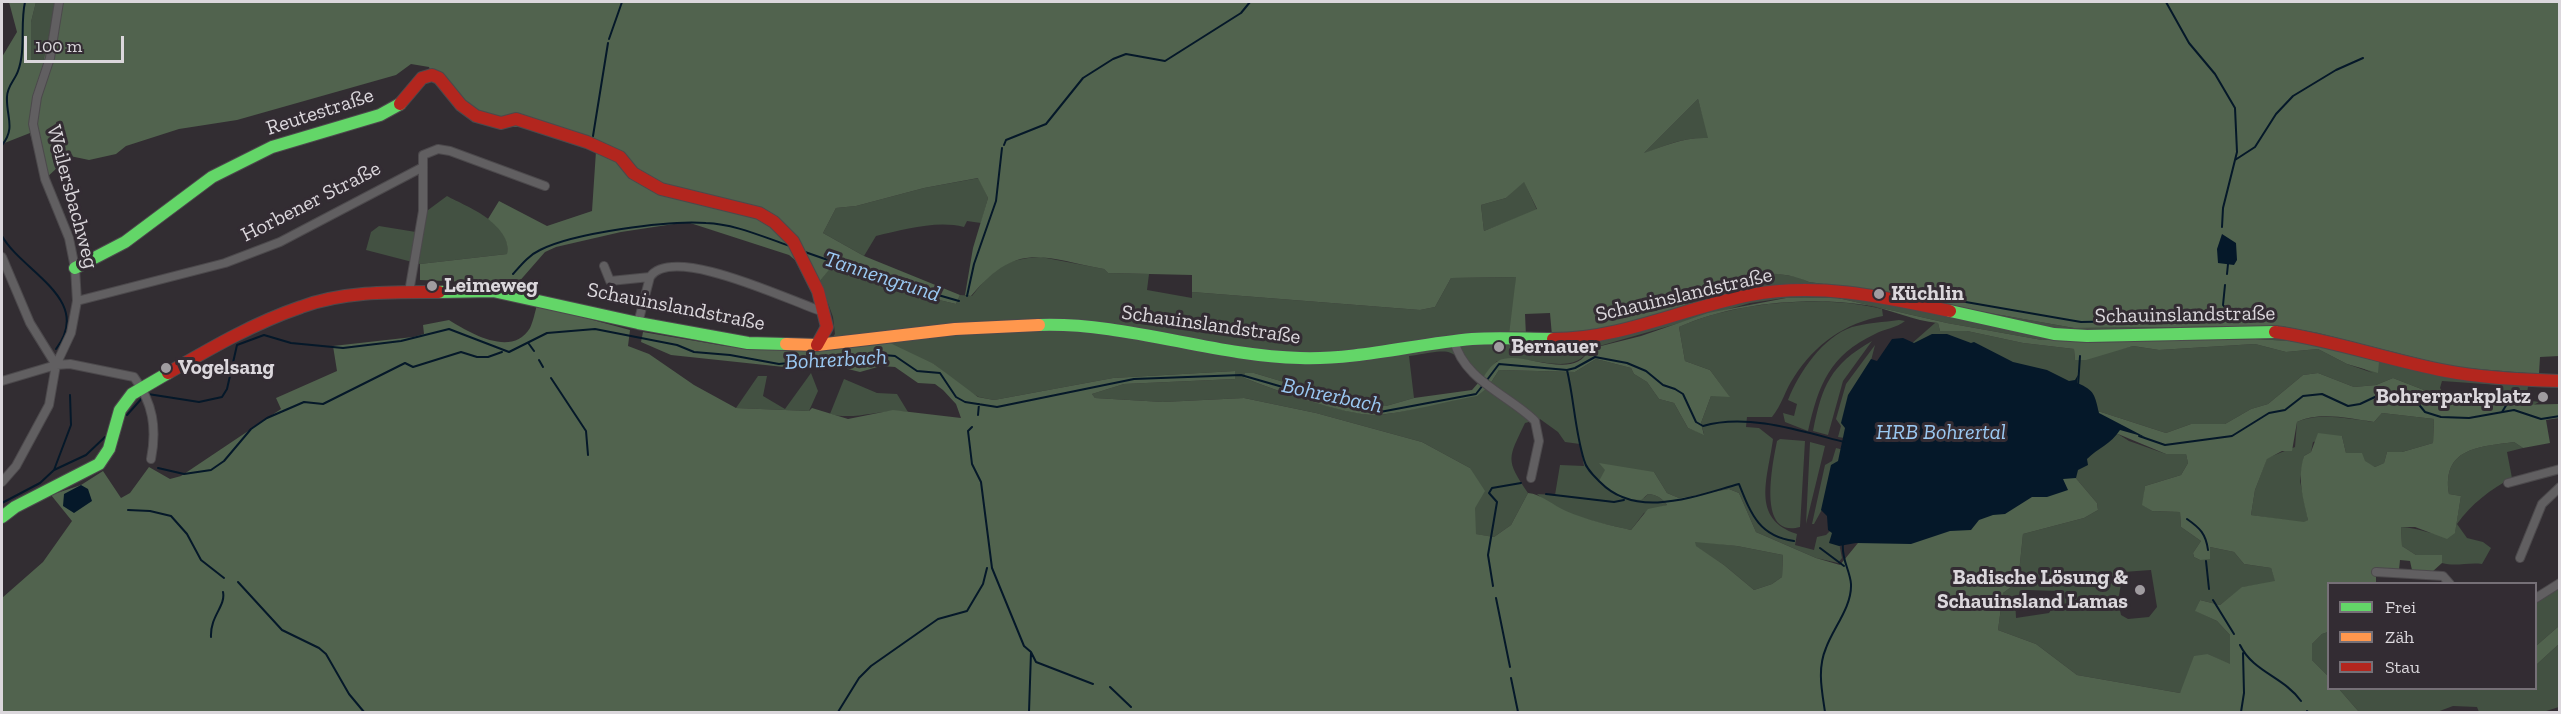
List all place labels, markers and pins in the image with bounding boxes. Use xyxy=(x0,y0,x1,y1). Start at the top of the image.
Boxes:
place label: Leimeweg xyxy=(444,273,538,299)
marker: Leimeweg xyxy=(425,279,439,293)
place label: Küchlin xyxy=(1891,281,1964,307)
marker: Küchlin xyxy=(1872,287,1886,301)
place label: Bernauer xyxy=(1511,334,1598,360)
marker: Bernauer xyxy=(1492,340,1506,354)
place label: Vogelsang xyxy=(178,355,274,381)
marker: Vogelsang xyxy=(159,361,173,375)
place label: Bohrerparkplatz xyxy=(2376,384,2531,410)
marker: Bohrerparkplatz xyxy=(2536,390,2550,404)
place label: Badische Lösung & Schauinsland Lamas xyxy=(1937,565,2128,615)
marker: Badische Lösung & Schauinsland Lamas xyxy=(2133,583,2147,597)

